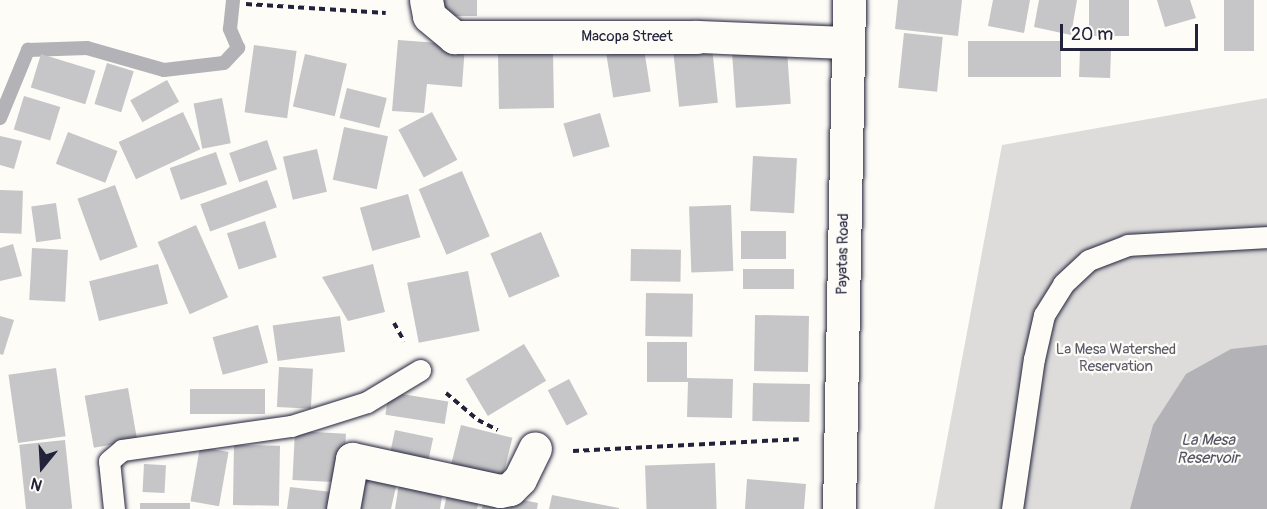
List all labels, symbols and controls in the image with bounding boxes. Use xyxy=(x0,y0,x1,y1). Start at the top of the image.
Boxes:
scale bar xyxy=(1063,12,1201,50)
text: 20 m xyxy=(1071,23,1113,46)
street label: Macopa Street xyxy=(581,28,673,46)
street label: Payatas Road xyxy=(833,213,853,295)
park label: La Mesa Watershed Reservation xyxy=(1056,340,1176,375)
water label: La Mesa Reservoir xyxy=(1177,430,1239,468)
north arrow xyxy=(12,437,72,497)
text: N xyxy=(28,473,45,495)

